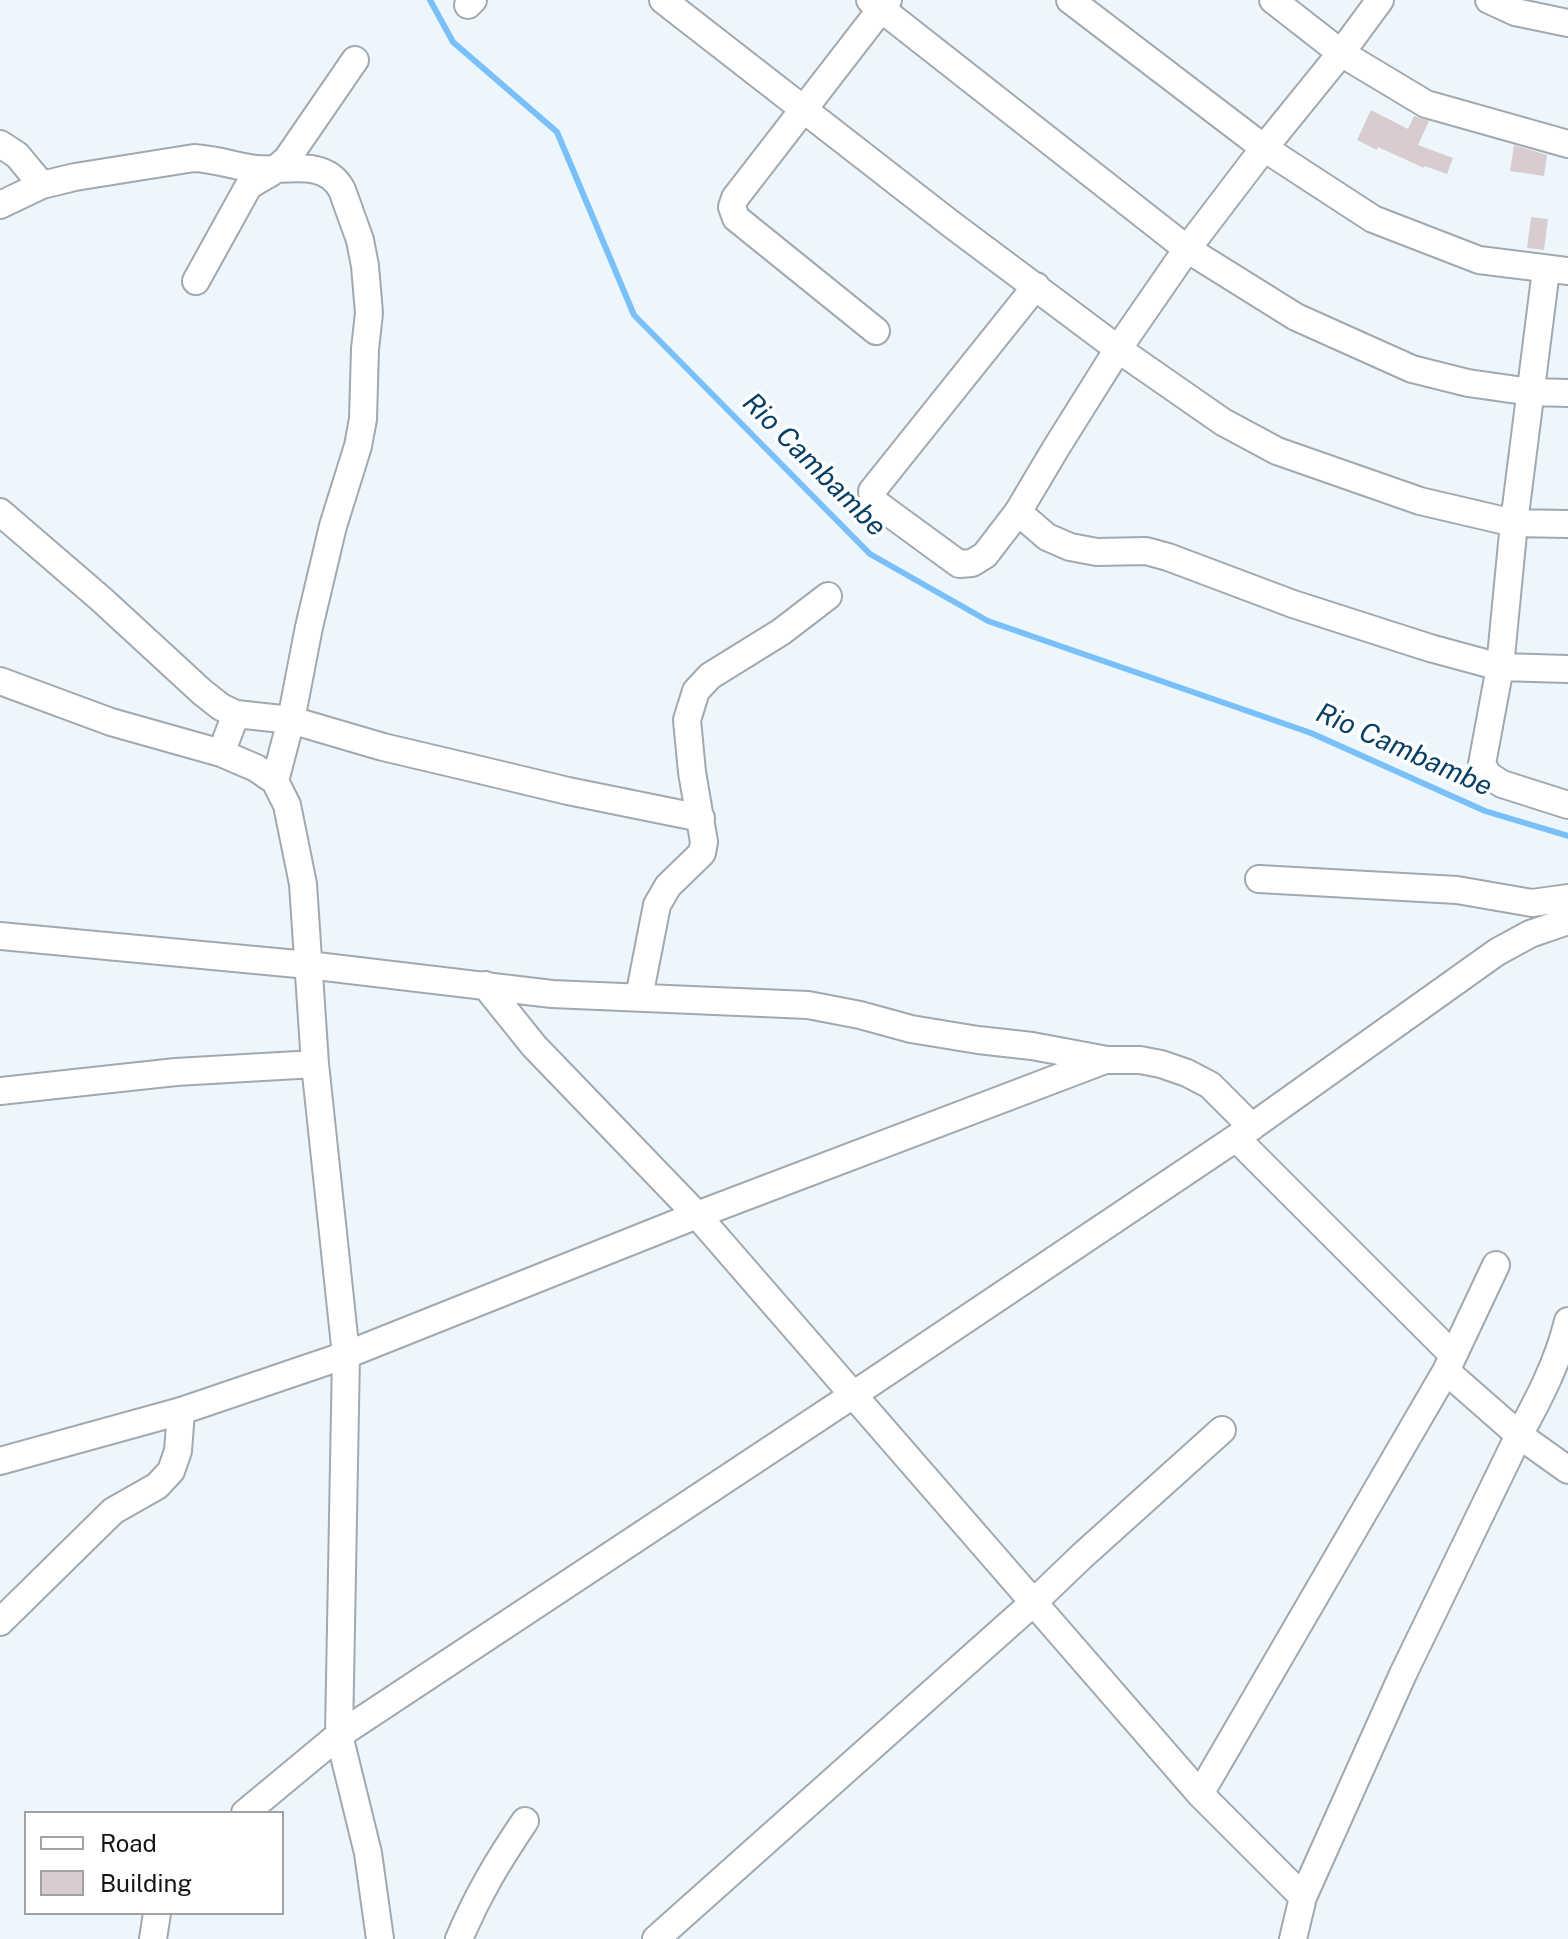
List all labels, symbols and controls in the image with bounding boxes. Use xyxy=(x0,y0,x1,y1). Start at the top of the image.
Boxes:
water label: Rio Cambambe xyxy=(735,386,893,544)
water label: Rio Cambambe xyxy=(1311,696,1497,804)
legend xyxy=(24,1811,284,1915)
text: Road xyxy=(100,1829,157,1857)
text: Building xyxy=(100,1869,192,1897)

